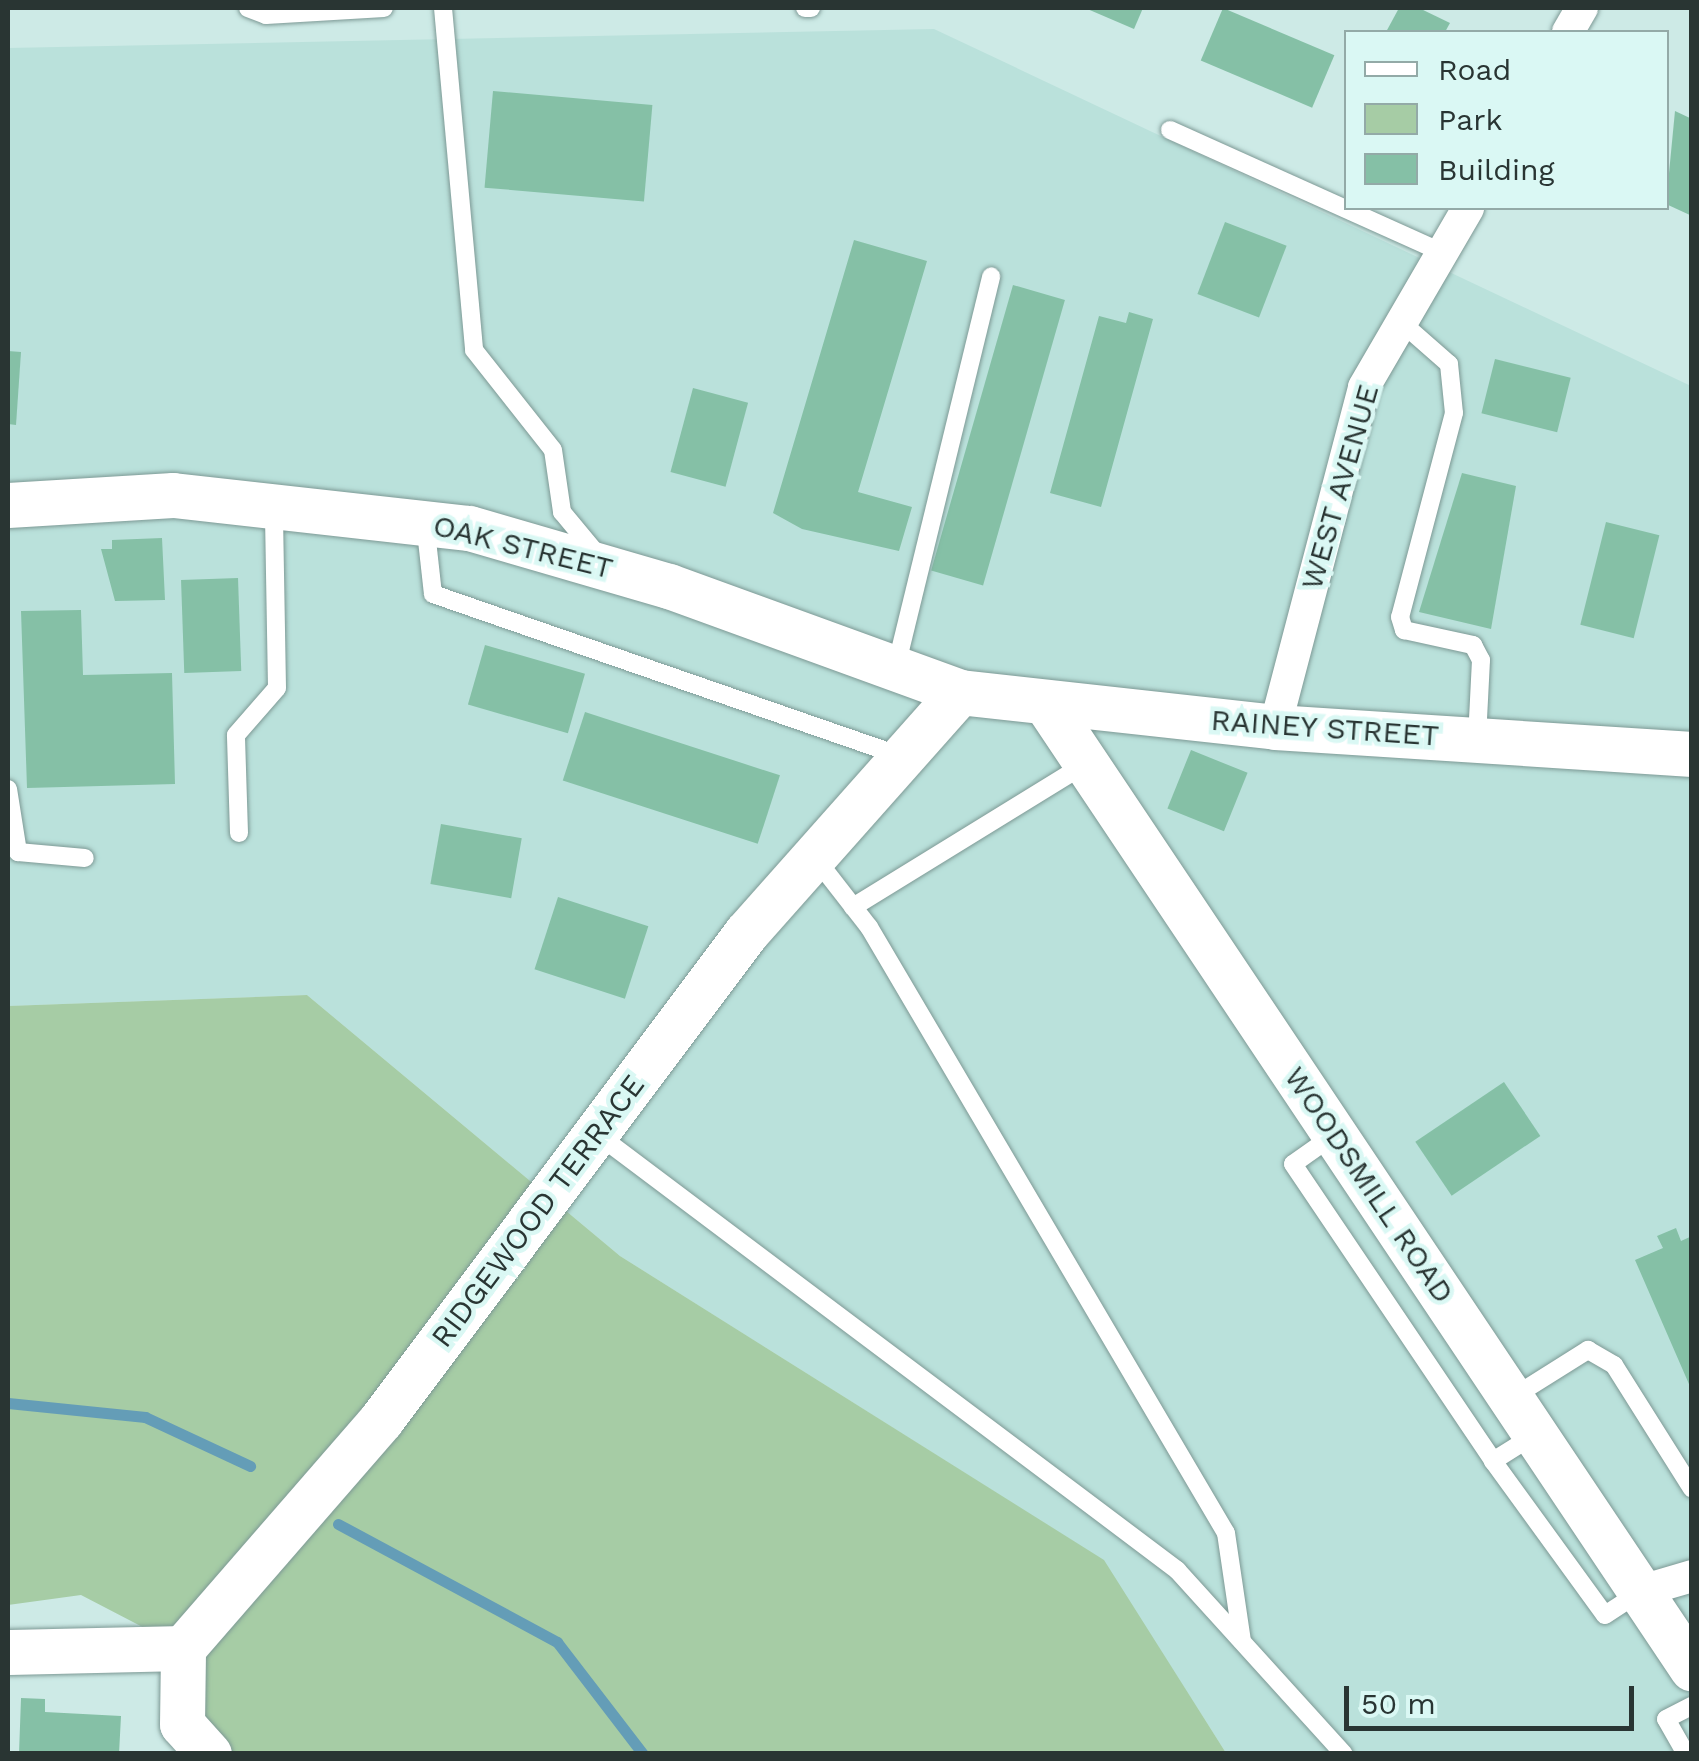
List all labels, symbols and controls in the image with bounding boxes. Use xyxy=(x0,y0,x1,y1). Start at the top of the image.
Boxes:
legend xyxy=(1344,30,1669,210)
text: Road xyxy=(1438,52,1511,87)
text: Park xyxy=(1438,102,1503,137)
text: Building xyxy=(1438,152,1555,187)
street label: WEST AVENUE xyxy=(1293,379,1387,595)
street label: OAK STREET xyxy=(429,507,617,587)
street label: RAINEY STREET xyxy=(1209,702,1441,754)
street label: WOODSMILL ROAD xyxy=(1276,1060,1462,1310)
street label: RIDGEWOOD TERRACE xyxy=(424,1067,652,1355)
scale bar xyxy=(1349,1666,1639,1728)
text: 50 m xyxy=(1361,1686,1436,1721)

